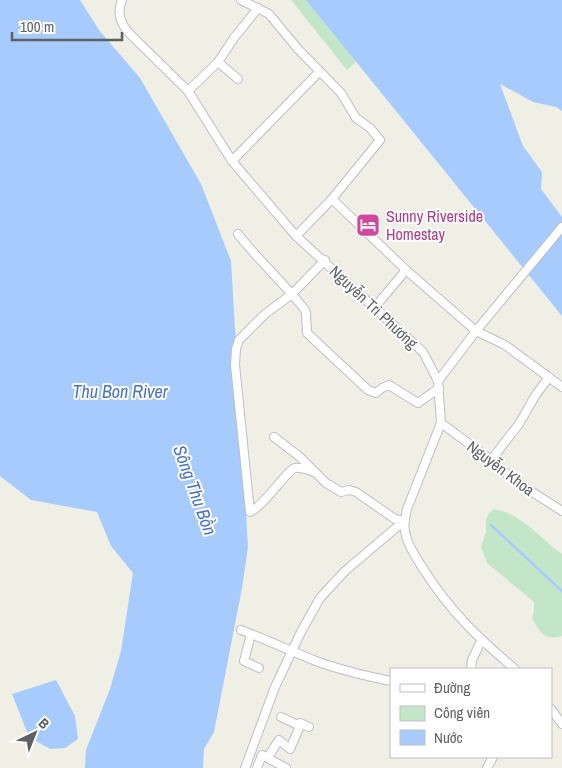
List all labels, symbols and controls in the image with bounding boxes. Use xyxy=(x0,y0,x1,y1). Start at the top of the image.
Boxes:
scale bar xyxy=(12,10,122,42)
text: 100 m xyxy=(20,16,54,37)
place label: Sunny Riverside Homestay xyxy=(386,205,483,245)
hotel icon: Sunny Riverside Homestay xyxy=(355,212,381,238)
street label: Nguyễn Tri Phương xyxy=(325,260,423,354)
water label: Thu Bon River xyxy=(72,379,169,404)
street label: Nguyễn Khoa xyxy=(463,435,540,501)
water label: Sông Thu Bồn xyxy=(167,442,223,538)
legend xyxy=(390,668,552,758)
text: Đường xyxy=(434,677,470,698)
text: Công viên xyxy=(434,702,490,723)
north arrow xyxy=(10,708,60,758)
text: B xyxy=(35,714,53,733)
text: Nước xyxy=(434,727,463,748)

